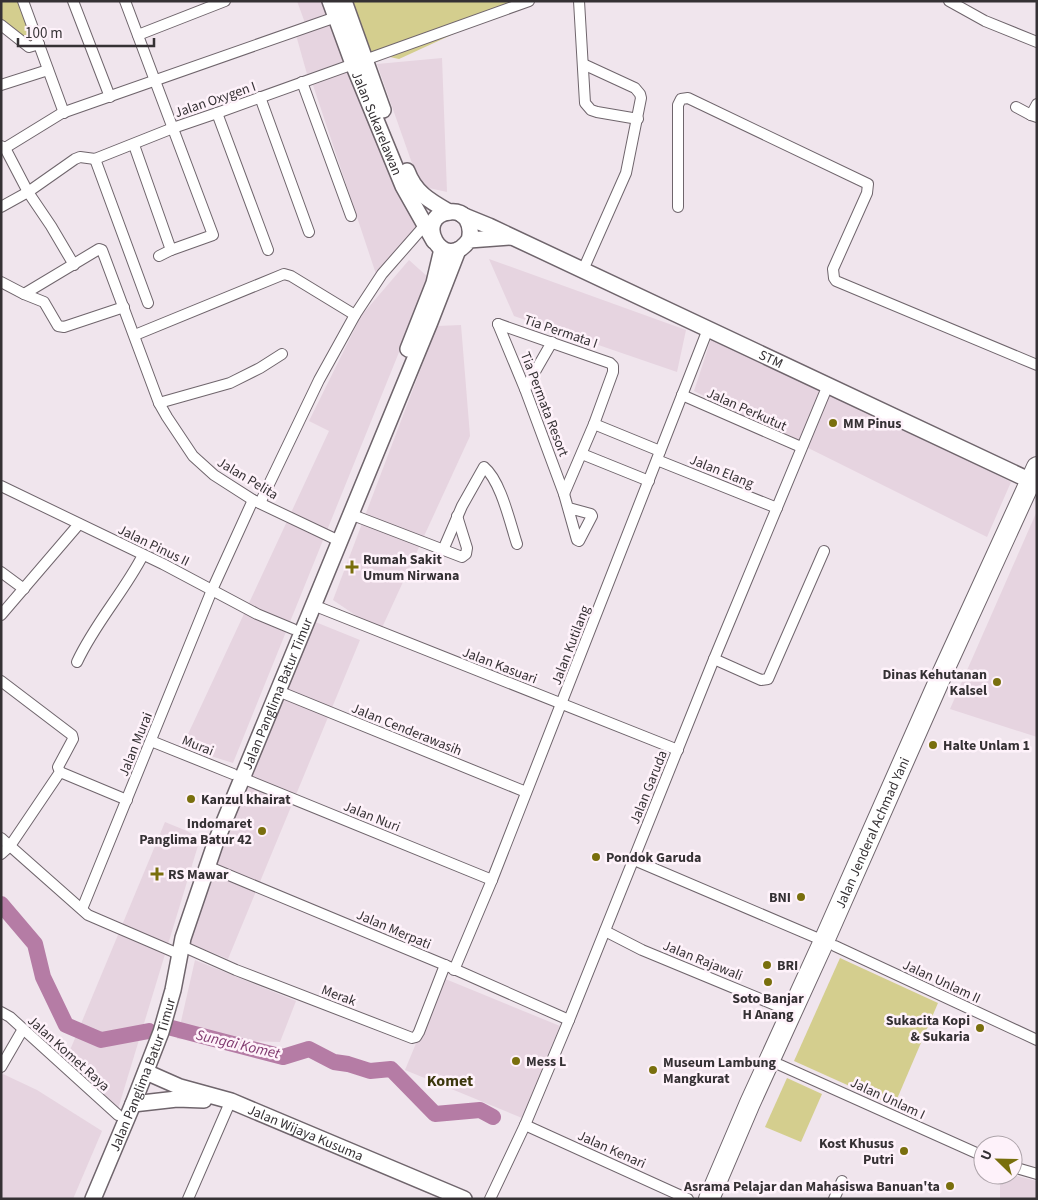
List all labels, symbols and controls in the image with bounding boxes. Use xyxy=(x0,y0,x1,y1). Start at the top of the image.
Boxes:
scale bar xyxy=(18,15,154,47)
text: 100 m xyxy=(25,23,63,44)
street label: Jalan Sukarelawan xyxy=(346,68,407,179)
street label: Jalan Oxygen I xyxy=(172,77,259,123)
street label: Tia Permata I xyxy=(521,310,600,354)
street label: STM xyxy=(755,345,786,374)
street label: Tia Permata Resort xyxy=(515,349,573,460)
street label: Jalan Perkutut xyxy=(703,383,790,437)
place label: MM Pinus xyxy=(843,414,902,434)
marker: MM Pinus xyxy=(827,417,839,429)
street label: Jalan Elang xyxy=(687,450,757,494)
street label: Jalan Pelita xyxy=(213,453,282,505)
street label: Jalan Pinus II xyxy=(114,520,193,572)
place label: Rumah Sakit Umum Nirwana xyxy=(363,550,459,586)
marker: Rumah Sakit Umum Nirwana xyxy=(345,560,359,574)
street label: Jalan Kutilang xyxy=(547,603,595,688)
street label: Jalan Panglima Batur Timur xyxy=(238,615,318,773)
street label: Jalan Kasuari xyxy=(459,642,540,689)
place label: Dinas Kehutanan Kalsel xyxy=(882,665,987,701)
marker: Dinas Kehutanan Kalsel xyxy=(991,676,1003,688)
street label: Jalan Cenderawasih xyxy=(348,699,465,761)
street label: Jalan Murai xyxy=(114,709,158,779)
street label: Murai xyxy=(179,731,217,761)
place label: Halte Unlam 1 xyxy=(943,736,1030,756)
marker: Halte Unlam 1 xyxy=(927,739,939,751)
street label: Jalan Garuda xyxy=(625,748,673,827)
street label: Jalan Jenderal Achmad Yani xyxy=(831,754,915,912)
place label: Kanzul khairat xyxy=(201,790,291,810)
marker: Kanzul khairat xyxy=(185,793,197,805)
street label: Jalan Nuri xyxy=(340,796,403,837)
place label: Indomaret Panglima Batur 42 xyxy=(139,814,253,850)
marker: Indomaret Panglima Batur 42 xyxy=(256,825,268,837)
place label: Pondok Garuda xyxy=(606,848,701,868)
marker: Pondok Garuda xyxy=(590,851,602,863)
place label: RS Mawar xyxy=(168,865,229,885)
marker: RS Mawar xyxy=(150,867,164,881)
place label: BNI xyxy=(769,888,791,908)
marker: BNI xyxy=(795,891,807,903)
street label: Jalan Merpati xyxy=(353,905,434,955)
street label: Jalan Rajawali xyxy=(660,936,745,986)
street label: Jalan Unlam II xyxy=(899,955,984,1009)
place label: BRI xyxy=(777,956,798,976)
marker: BRI xyxy=(761,959,773,971)
marker: Soto Banjar H Anang xyxy=(762,976,774,988)
street label: Merak xyxy=(318,980,359,1012)
place label: Soto Banjar H Anang xyxy=(732,989,804,1025)
street label: Jalan Panglima Batur Timur xyxy=(105,996,181,1155)
street label: Jalan Komet Raya xyxy=(23,1011,114,1096)
place label: Sukacita Kopi & Sukaria xyxy=(886,1011,970,1047)
marker: Sukacita Kopi & Sukaria xyxy=(974,1022,986,1034)
water label: Sungai Komet xyxy=(194,1025,283,1065)
place label: Mess L xyxy=(526,1052,566,1072)
place label: Museum Lambung Mangkurat xyxy=(663,1053,776,1089)
marker: Mess L xyxy=(510,1055,522,1067)
marker: Museum Lambung Mangkurat xyxy=(647,1064,659,1076)
district label: Komet xyxy=(427,1070,473,1092)
street label: Jalan Unlam I xyxy=(847,1073,928,1125)
street label: Jalan Wijaya Kusuma xyxy=(244,1100,366,1167)
street label: Jalan Kenari xyxy=(574,1126,649,1174)
place label: Kost Khusus Putri xyxy=(819,1134,894,1170)
north arrow xyxy=(973,1135,1023,1185)
marker: Kost Khusus Putri xyxy=(898,1145,910,1157)
text: U xyxy=(976,1147,998,1164)
place label: Asrama Pelajar dan Mahasiswa Banuan'ta xyxy=(683,1177,940,1197)
marker: Asrama Pelajar dan Mahasiswa Banuan'ta xyxy=(944,1180,956,1192)

